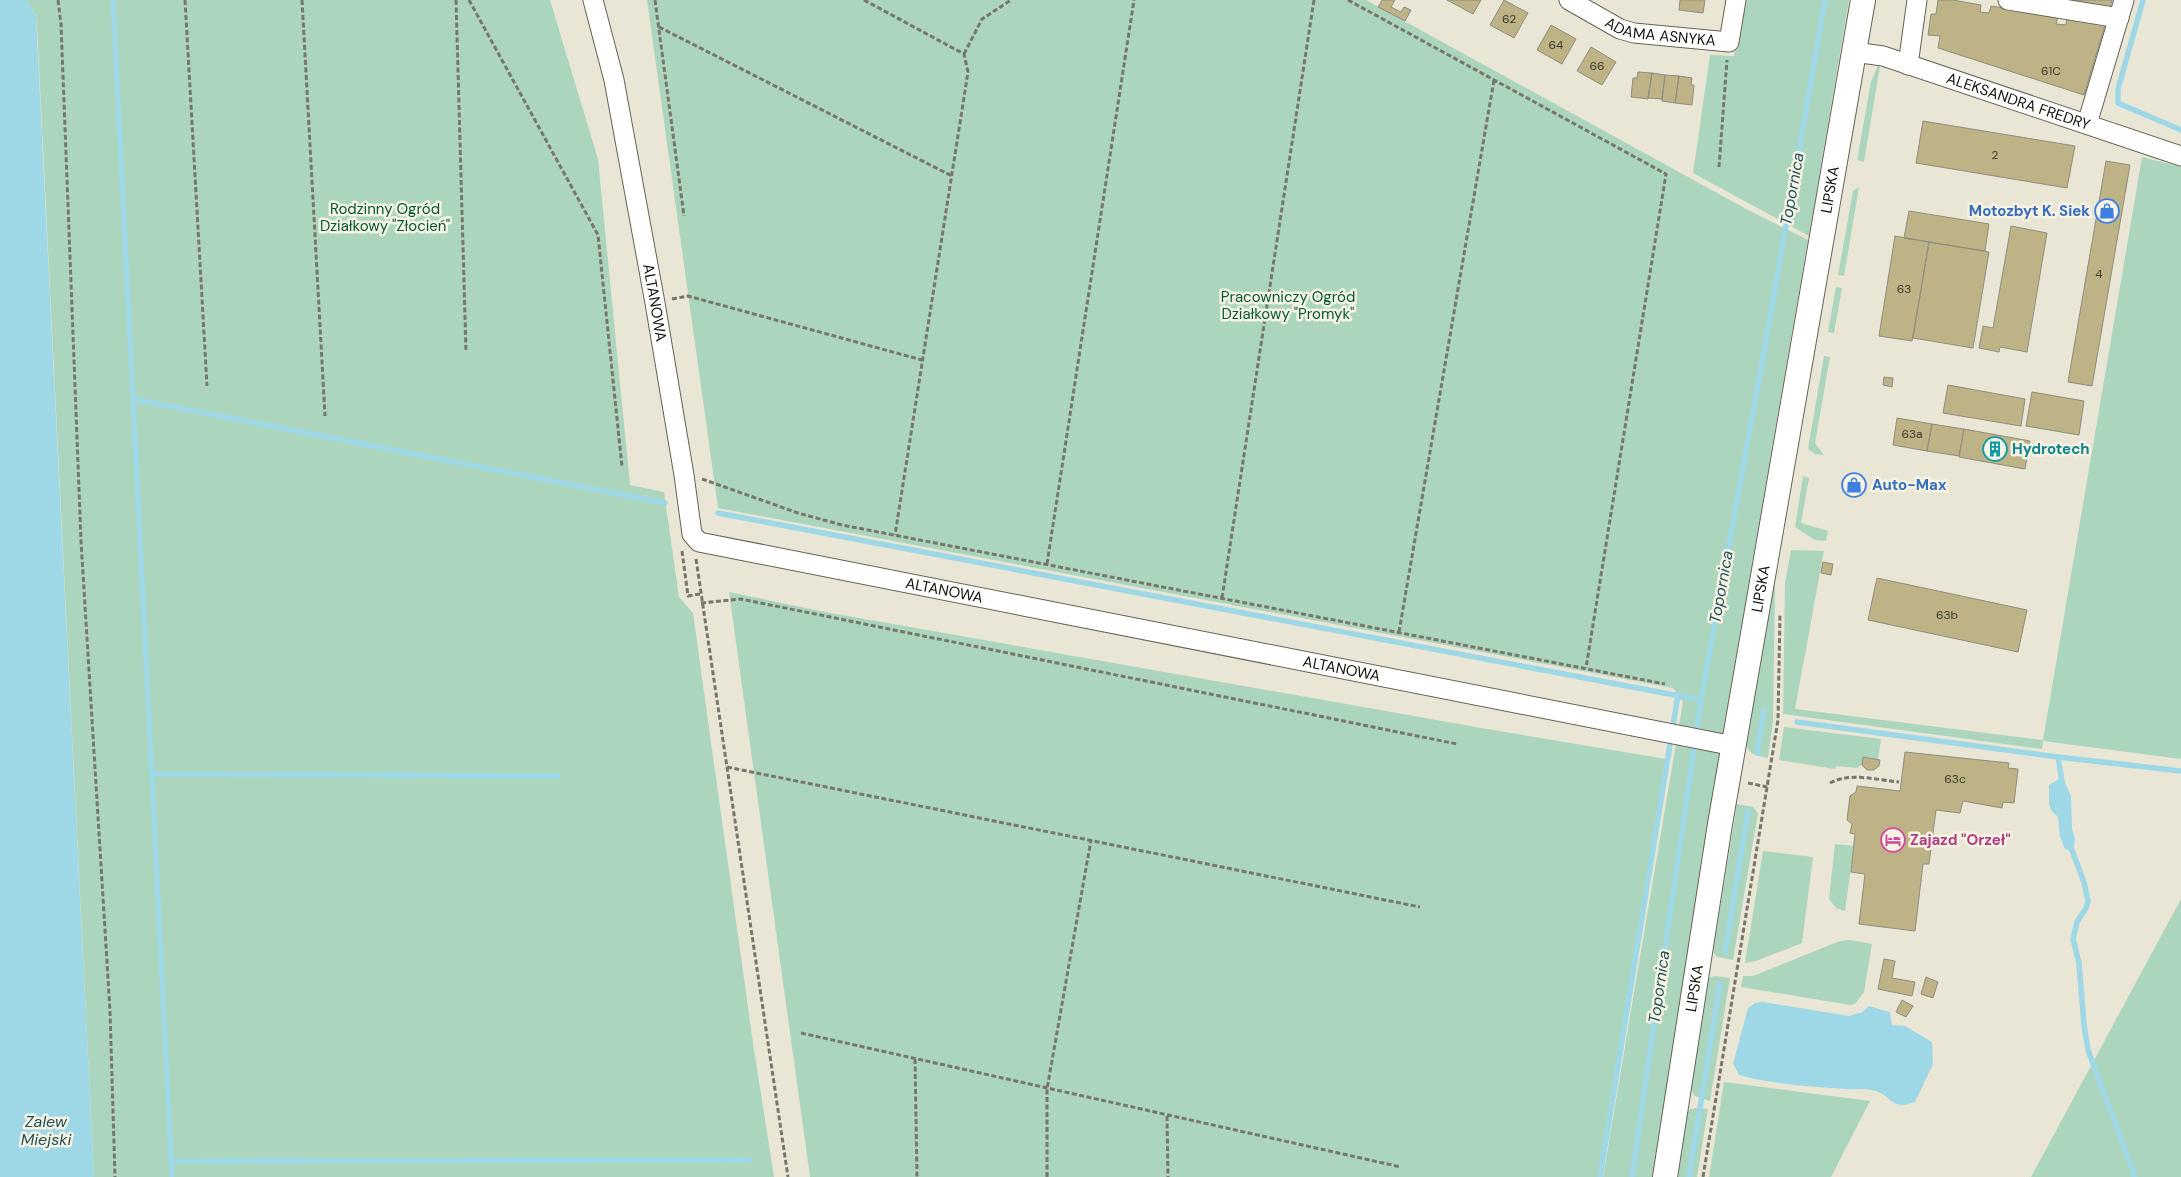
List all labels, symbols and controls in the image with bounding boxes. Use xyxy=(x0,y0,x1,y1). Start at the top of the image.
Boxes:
house number: 62 xyxy=(1502,11,1516,27)
street label: ADAMA ASNYKA xyxy=(1601,12,1717,51)
house number: 64 xyxy=(1549,37,1563,53)
house number: 66 xyxy=(1589,58,1605,74)
house number: 61C xyxy=(2041,63,2061,79)
street label: ALEKSANDRA FREDRY xyxy=(1944,68,2093,135)
house number: 2 xyxy=(1992,147,1999,163)
water label: Topornica xyxy=(1775,151,1809,227)
street label: LIPSKA xyxy=(1816,165,1844,215)
shop icon: Motozbyt K. Siek xyxy=(2094,198,2120,224)
park label: Rodzinny Ogród Działkowy "Złocień" xyxy=(320,199,450,236)
place label: Motozbyt K. Siek xyxy=(1969,201,2090,221)
street label: ALTANOWA xyxy=(638,262,671,343)
house number: 4 xyxy=(2095,266,2103,282)
house number: 63 xyxy=(1897,281,1911,297)
park label: Pracowniczy Ogród Działkowy "Promyk" xyxy=(1221,287,1355,324)
house number: 63a xyxy=(1901,426,1923,442)
building icon: Hydrotech xyxy=(1982,436,2008,462)
place label: Hydrotech xyxy=(2012,439,2090,459)
shop icon: Auto-Max xyxy=(1841,472,1867,498)
place label: Auto-Max xyxy=(1872,475,1947,495)
water label: Topornica xyxy=(1704,549,1738,625)
street label: LIPSKA xyxy=(1747,564,1775,614)
street label: ALTANOWA xyxy=(904,573,985,608)
house number: 63b xyxy=(1936,607,1958,623)
street label: ALTANOWA xyxy=(1301,651,1382,686)
house number: 63c xyxy=(1944,771,1966,787)
hotel icon: Zajazd "Orzeł" xyxy=(1880,827,1906,853)
place label: Zajazd "Orzeł" xyxy=(1910,830,2011,850)
water label: Topornica xyxy=(1643,949,1675,1025)
street label: LIPSKA xyxy=(1681,963,1708,1013)
water label: Zalew Miejski xyxy=(21,1111,72,1150)

